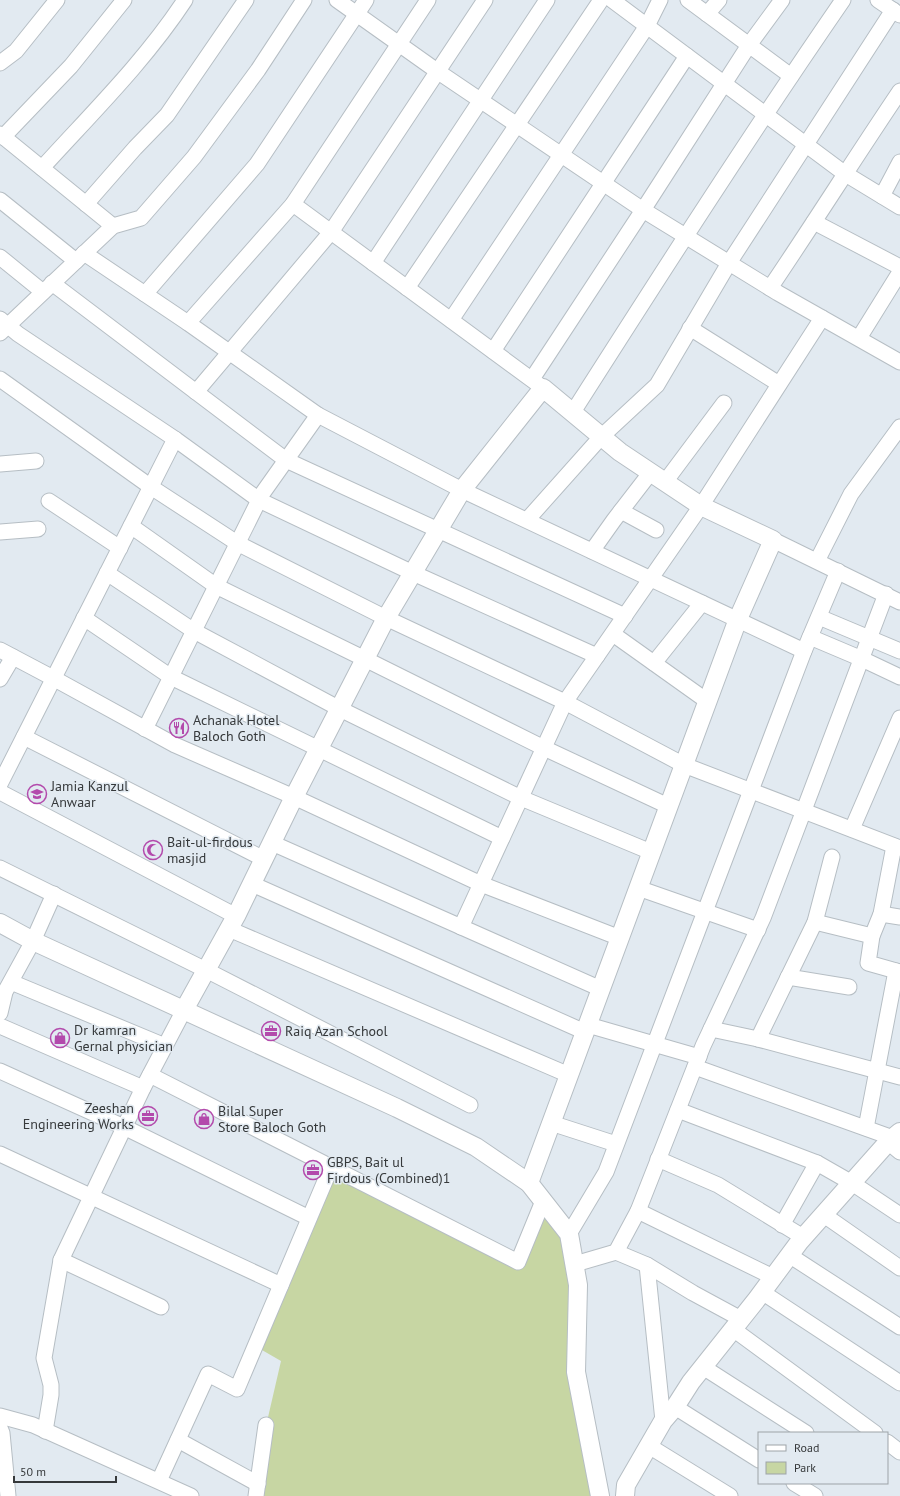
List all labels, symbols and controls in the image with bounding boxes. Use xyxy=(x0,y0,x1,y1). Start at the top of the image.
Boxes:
place label: Achanak Hotel Baloch Goth xyxy=(193,711,279,745)
restaurant icon: Achanak Hotel Baloch Goth xyxy=(168,717,190,739)
place label: Jamia Kanzul Anwaar xyxy=(50,777,128,811)
school or university icon: Jamia Kanzul Anwaar xyxy=(26,783,48,805)
place label: Bait-ul-firdous masjid xyxy=(167,833,253,867)
mosque icon: Bait-ul-firdous masjid xyxy=(142,839,164,861)
office icon: Raiq Azan School xyxy=(260,1020,282,1042)
place label: Dr kamran Gernal physician xyxy=(74,1021,173,1055)
place label: Raiq Azan School xyxy=(285,1022,388,1040)
shop icon: Dr kamran Gernal physician xyxy=(49,1027,71,1049)
place label: Zeeshan Engineering Works xyxy=(23,1099,134,1133)
place label: Bilal Super Store Baloch Goth xyxy=(218,1102,326,1136)
office icon: Zeeshan Engineering Works xyxy=(137,1105,159,1127)
shop icon: Bilal Super Store Baloch Goth xyxy=(193,1108,215,1130)
place label: GBPS, Bait ul Firdous (Combined)1 xyxy=(327,1153,450,1187)
office icon: GBPS, Bait ul Firdous (Combined)1 xyxy=(302,1159,324,1181)
legend xyxy=(758,1432,888,1484)
text: Road xyxy=(794,1440,819,1455)
scale bar xyxy=(14,1458,116,1484)
text: Park xyxy=(794,1460,816,1475)
text: 50 m xyxy=(20,1464,46,1479)

